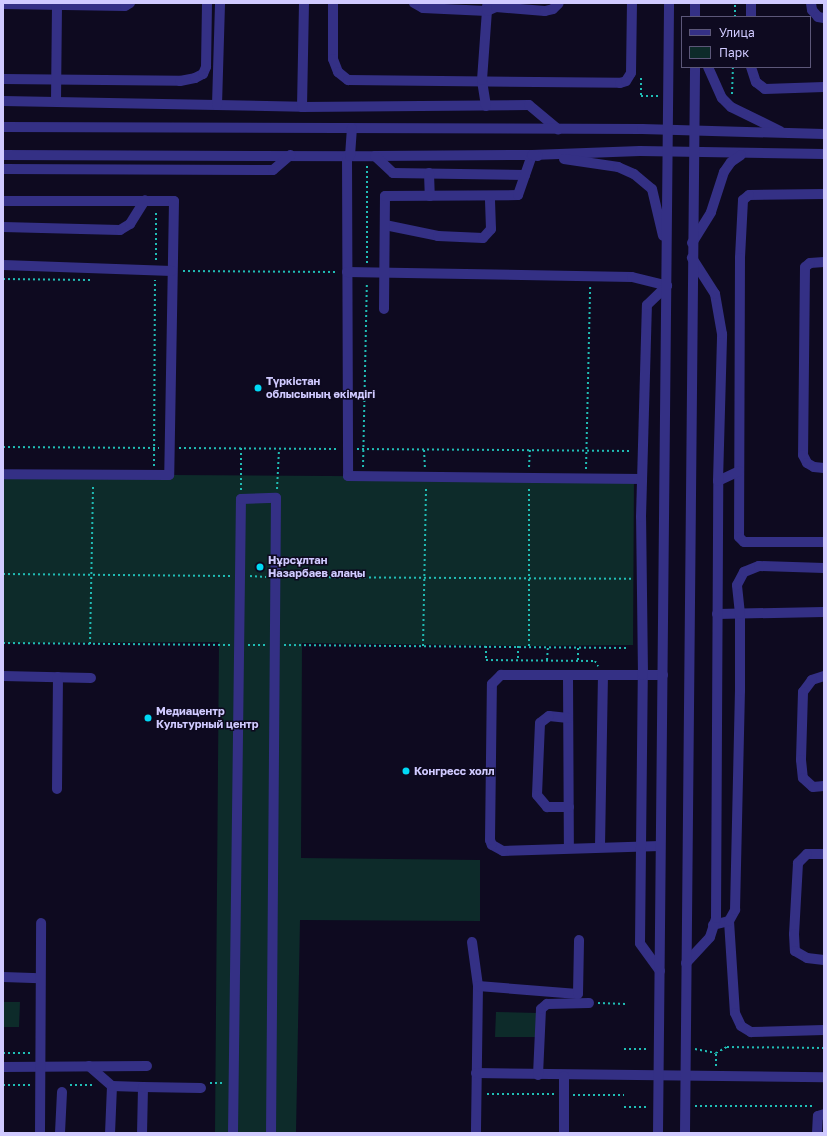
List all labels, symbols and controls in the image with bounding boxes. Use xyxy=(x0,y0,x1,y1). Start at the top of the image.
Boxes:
legend xyxy=(681,16,811,68)
text: Улица xyxy=(719,25,755,40)
text: Парк xyxy=(719,45,749,60)
place label: Түркістан облысының әкімдігі xyxy=(266,375,375,401)
marker: Түркістан облысының әкімдігі xyxy=(253,383,263,393)
place label: Нұрсұлтан Назарбаев алаңы xyxy=(268,554,365,580)
marker: Нұрсұлтан Назарбаев алаңы xyxy=(255,562,265,572)
place label: Медиацентр Культурный центр xyxy=(156,705,259,731)
marker: Медиацентр Культурный центр xyxy=(143,713,153,723)
place label: Конгресс холл xyxy=(414,764,495,778)
marker: Конгресс холл xyxy=(401,766,411,776)

